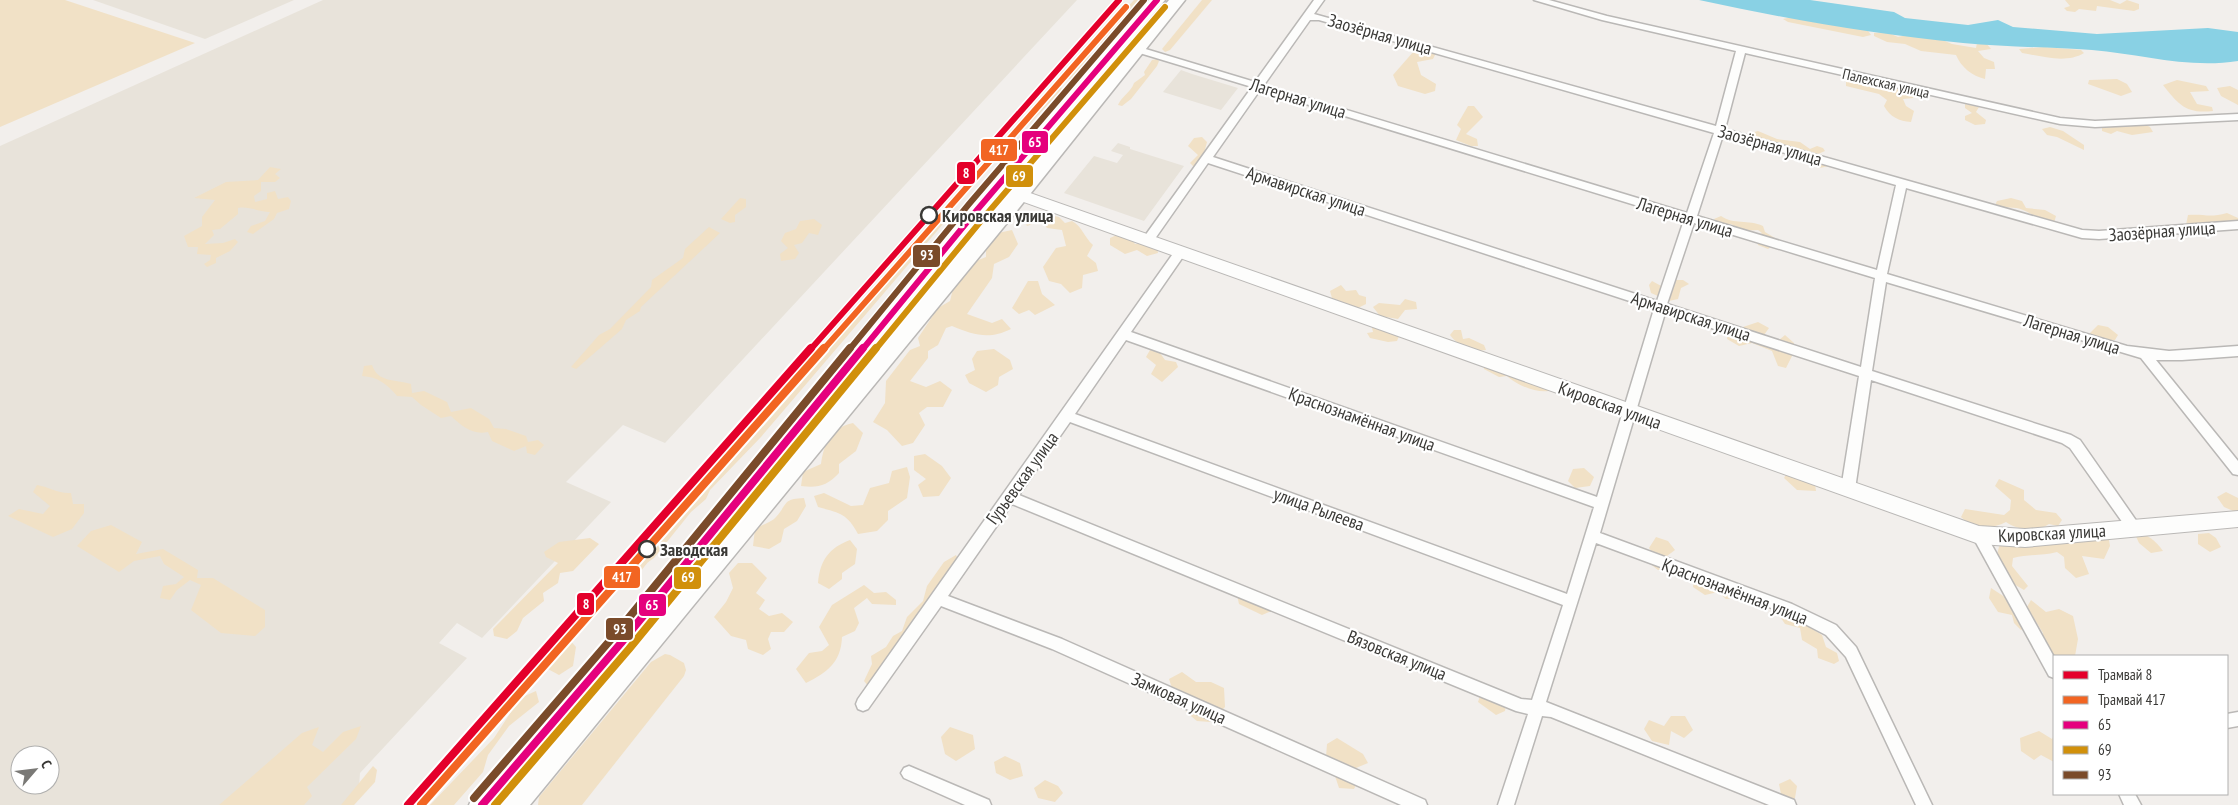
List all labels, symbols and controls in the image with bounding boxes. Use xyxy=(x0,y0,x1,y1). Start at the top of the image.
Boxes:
street label: Заозёрная улица xyxy=(1325,8,1435,60)
street label: Палехская улица xyxy=(1841,64,1931,102)
street label: Лагерная улица xyxy=(1246,72,1349,124)
street label: Заозёрная улица xyxy=(1715,119,1825,171)
line badge: 65 xyxy=(1021,130,1049,154)
text: 65 xyxy=(1028,133,1042,151)
line badge: 417 xyxy=(980,138,1018,162)
text: 417 xyxy=(989,141,1009,159)
line badge: 8 xyxy=(956,161,976,185)
street label: Армавирская улица xyxy=(1243,161,1369,221)
text: 8 xyxy=(963,164,969,182)
line badge: 69 xyxy=(1005,164,1034,188)
text: 69 xyxy=(1012,167,1026,185)
street label: Лагерная улица xyxy=(1633,191,1736,243)
place label: Кировская улица xyxy=(942,204,1054,227)
marker: Кировская улица xyxy=(920,206,938,224)
street label: Заозёрная улица xyxy=(2108,216,2216,246)
line badge: 93 xyxy=(912,244,941,268)
text: 93 xyxy=(920,246,934,264)
street label: Армавирская улица xyxy=(1628,286,1754,346)
street label: Лагерная улица xyxy=(2020,308,2123,360)
street label: Кировская улица xyxy=(1555,376,1665,434)
street label: Краснознамённая улица xyxy=(1285,382,1439,456)
street label: Гурьевская улица xyxy=(981,427,1063,529)
street label: улица Рылеева xyxy=(1271,482,1367,536)
street label: Кировская улица xyxy=(1998,519,2106,547)
place label: Заводская xyxy=(660,538,728,561)
marker: Заводская xyxy=(638,540,656,558)
street label: Краснознамённая улица xyxy=(1659,553,1811,629)
line badge: 417 xyxy=(603,565,641,589)
line badge: 69 xyxy=(673,566,702,590)
text: 417 xyxy=(612,568,632,586)
text: 69 xyxy=(681,568,695,586)
line badge: 8 xyxy=(576,592,595,616)
line badge: 65 xyxy=(638,593,667,617)
text: 8 xyxy=(583,595,589,613)
text: 65 xyxy=(645,596,659,614)
line badge: 93 xyxy=(605,617,634,641)
text: 93 xyxy=(613,620,627,638)
street label: Вязовская улица xyxy=(1344,625,1450,685)
legend xyxy=(2053,655,2228,795)
text: Трамвай 8 xyxy=(2098,665,2152,684)
street label: Замковая улица xyxy=(1128,667,1230,729)
text: Трамвай 417 xyxy=(2098,690,2166,709)
text: 65 xyxy=(2098,715,2112,734)
text: 69 xyxy=(2098,740,2112,759)
north arrow xyxy=(10,745,60,795)
text: С xyxy=(37,757,56,771)
text: 93 xyxy=(2098,765,2112,784)

